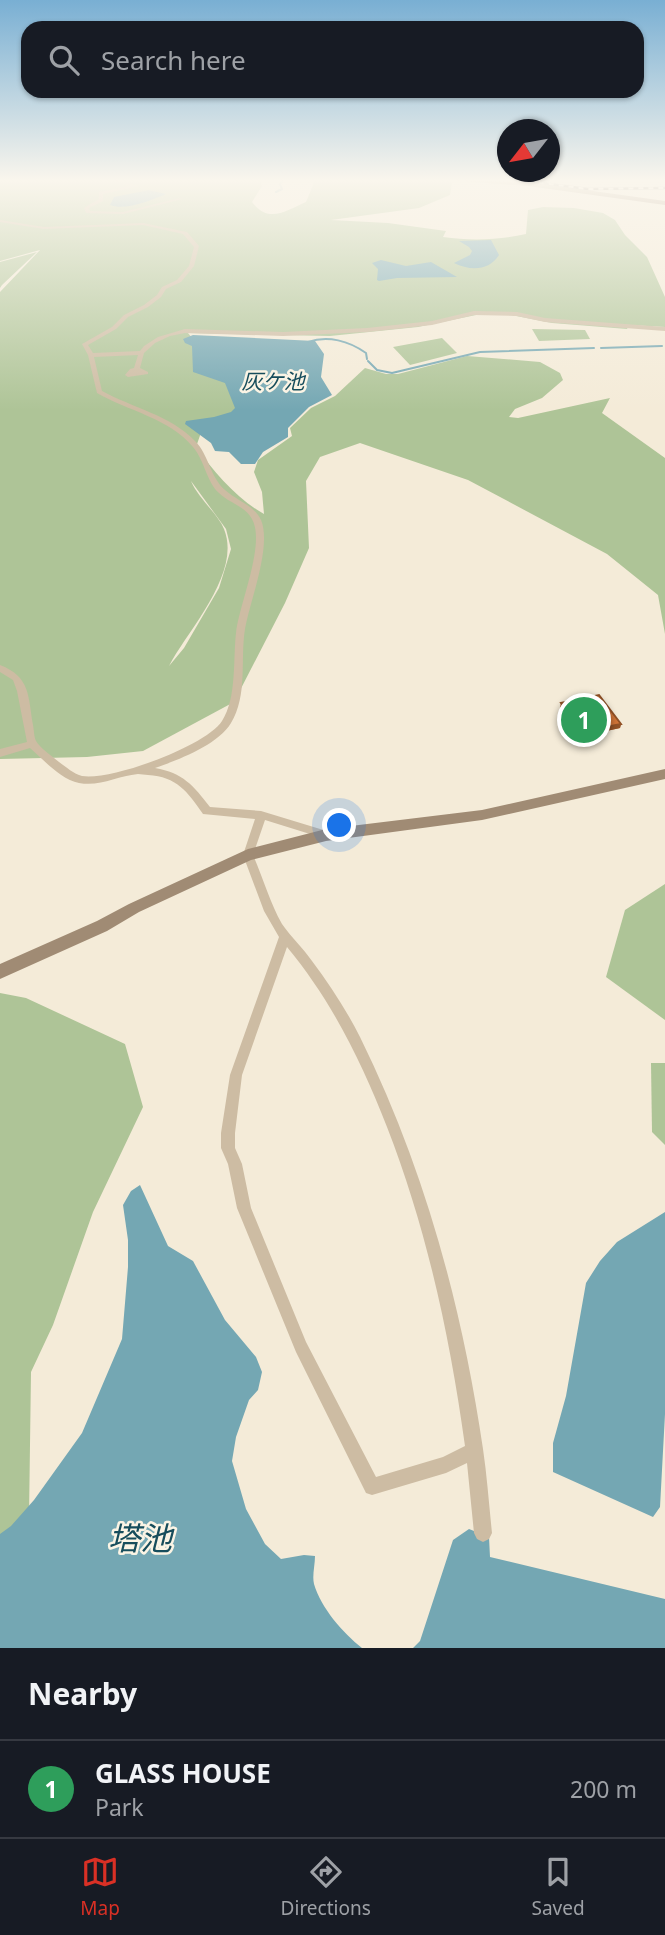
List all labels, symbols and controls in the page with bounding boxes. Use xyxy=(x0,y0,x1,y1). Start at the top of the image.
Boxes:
search box xyxy=(21,21,644,98)
icon: search xyxy=(45,41,83,79)
text: Search here xyxy=(101,42,246,78)
north arrow xyxy=(497,119,560,182)
water label: 灰ケ池 xyxy=(242,367,306,395)
pin: 1 xyxy=(561,694,607,746)
your location xyxy=(322,808,356,842)
water label: 塔池 xyxy=(108,1516,175,1559)
text: Nearby xyxy=(28,1673,137,1714)
text: GLASS HOUSE xyxy=(95,1755,271,1791)
text: 1 xyxy=(44,1773,58,1805)
text: 200 m xyxy=(570,1773,637,1805)
text: Park xyxy=(95,1791,144,1823)
tab: Map xyxy=(80,1853,120,1921)
tab: Directions xyxy=(281,1853,371,1921)
tab: Saved xyxy=(531,1853,585,1921)

